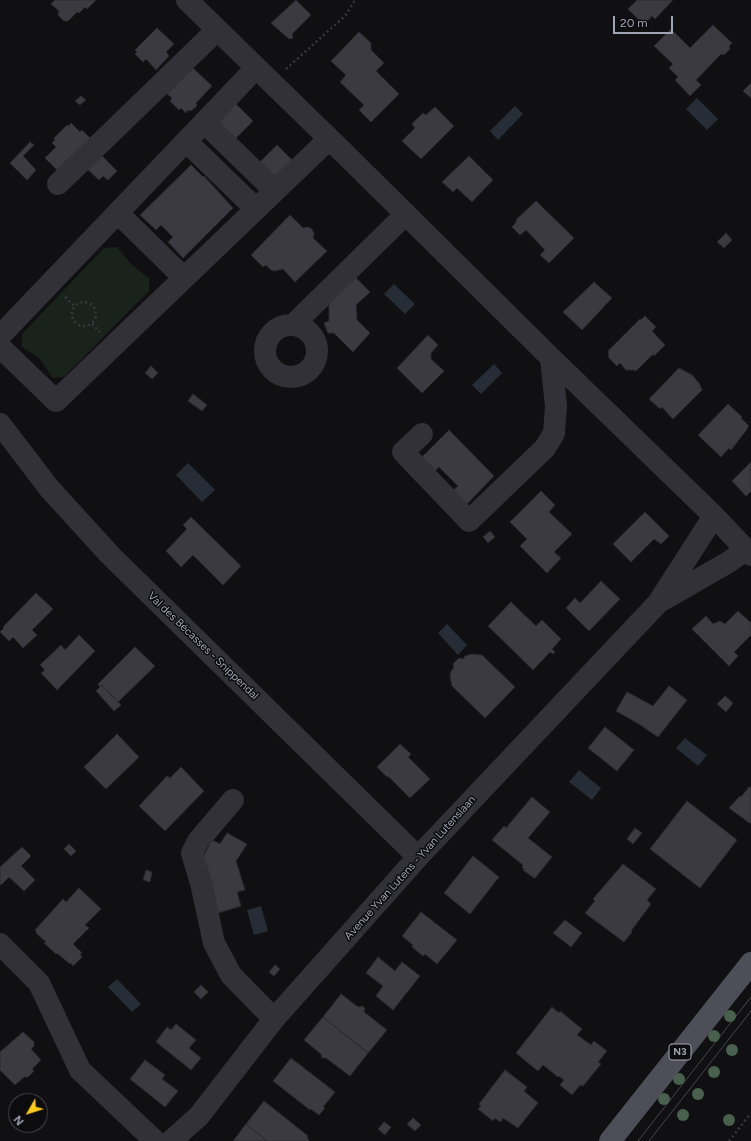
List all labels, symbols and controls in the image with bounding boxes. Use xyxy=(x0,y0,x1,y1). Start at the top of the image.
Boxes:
scale bar xyxy=(615,8,675,34)
text: 20 m xyxy=(620,16,648,30)
street label: Val des Bécasses - Snippendal xyxy=(145,590,261,702)
street label: Avenue Yvan Lutens - Yvan Lutenslaan xyxy=(342,793,478,943)
road number: N3 xyxy=(669,1044,691,1060)
north arrow xyxy=(8,1093,48,1133)
text: N xyxy=(11,1113,27,1128)

